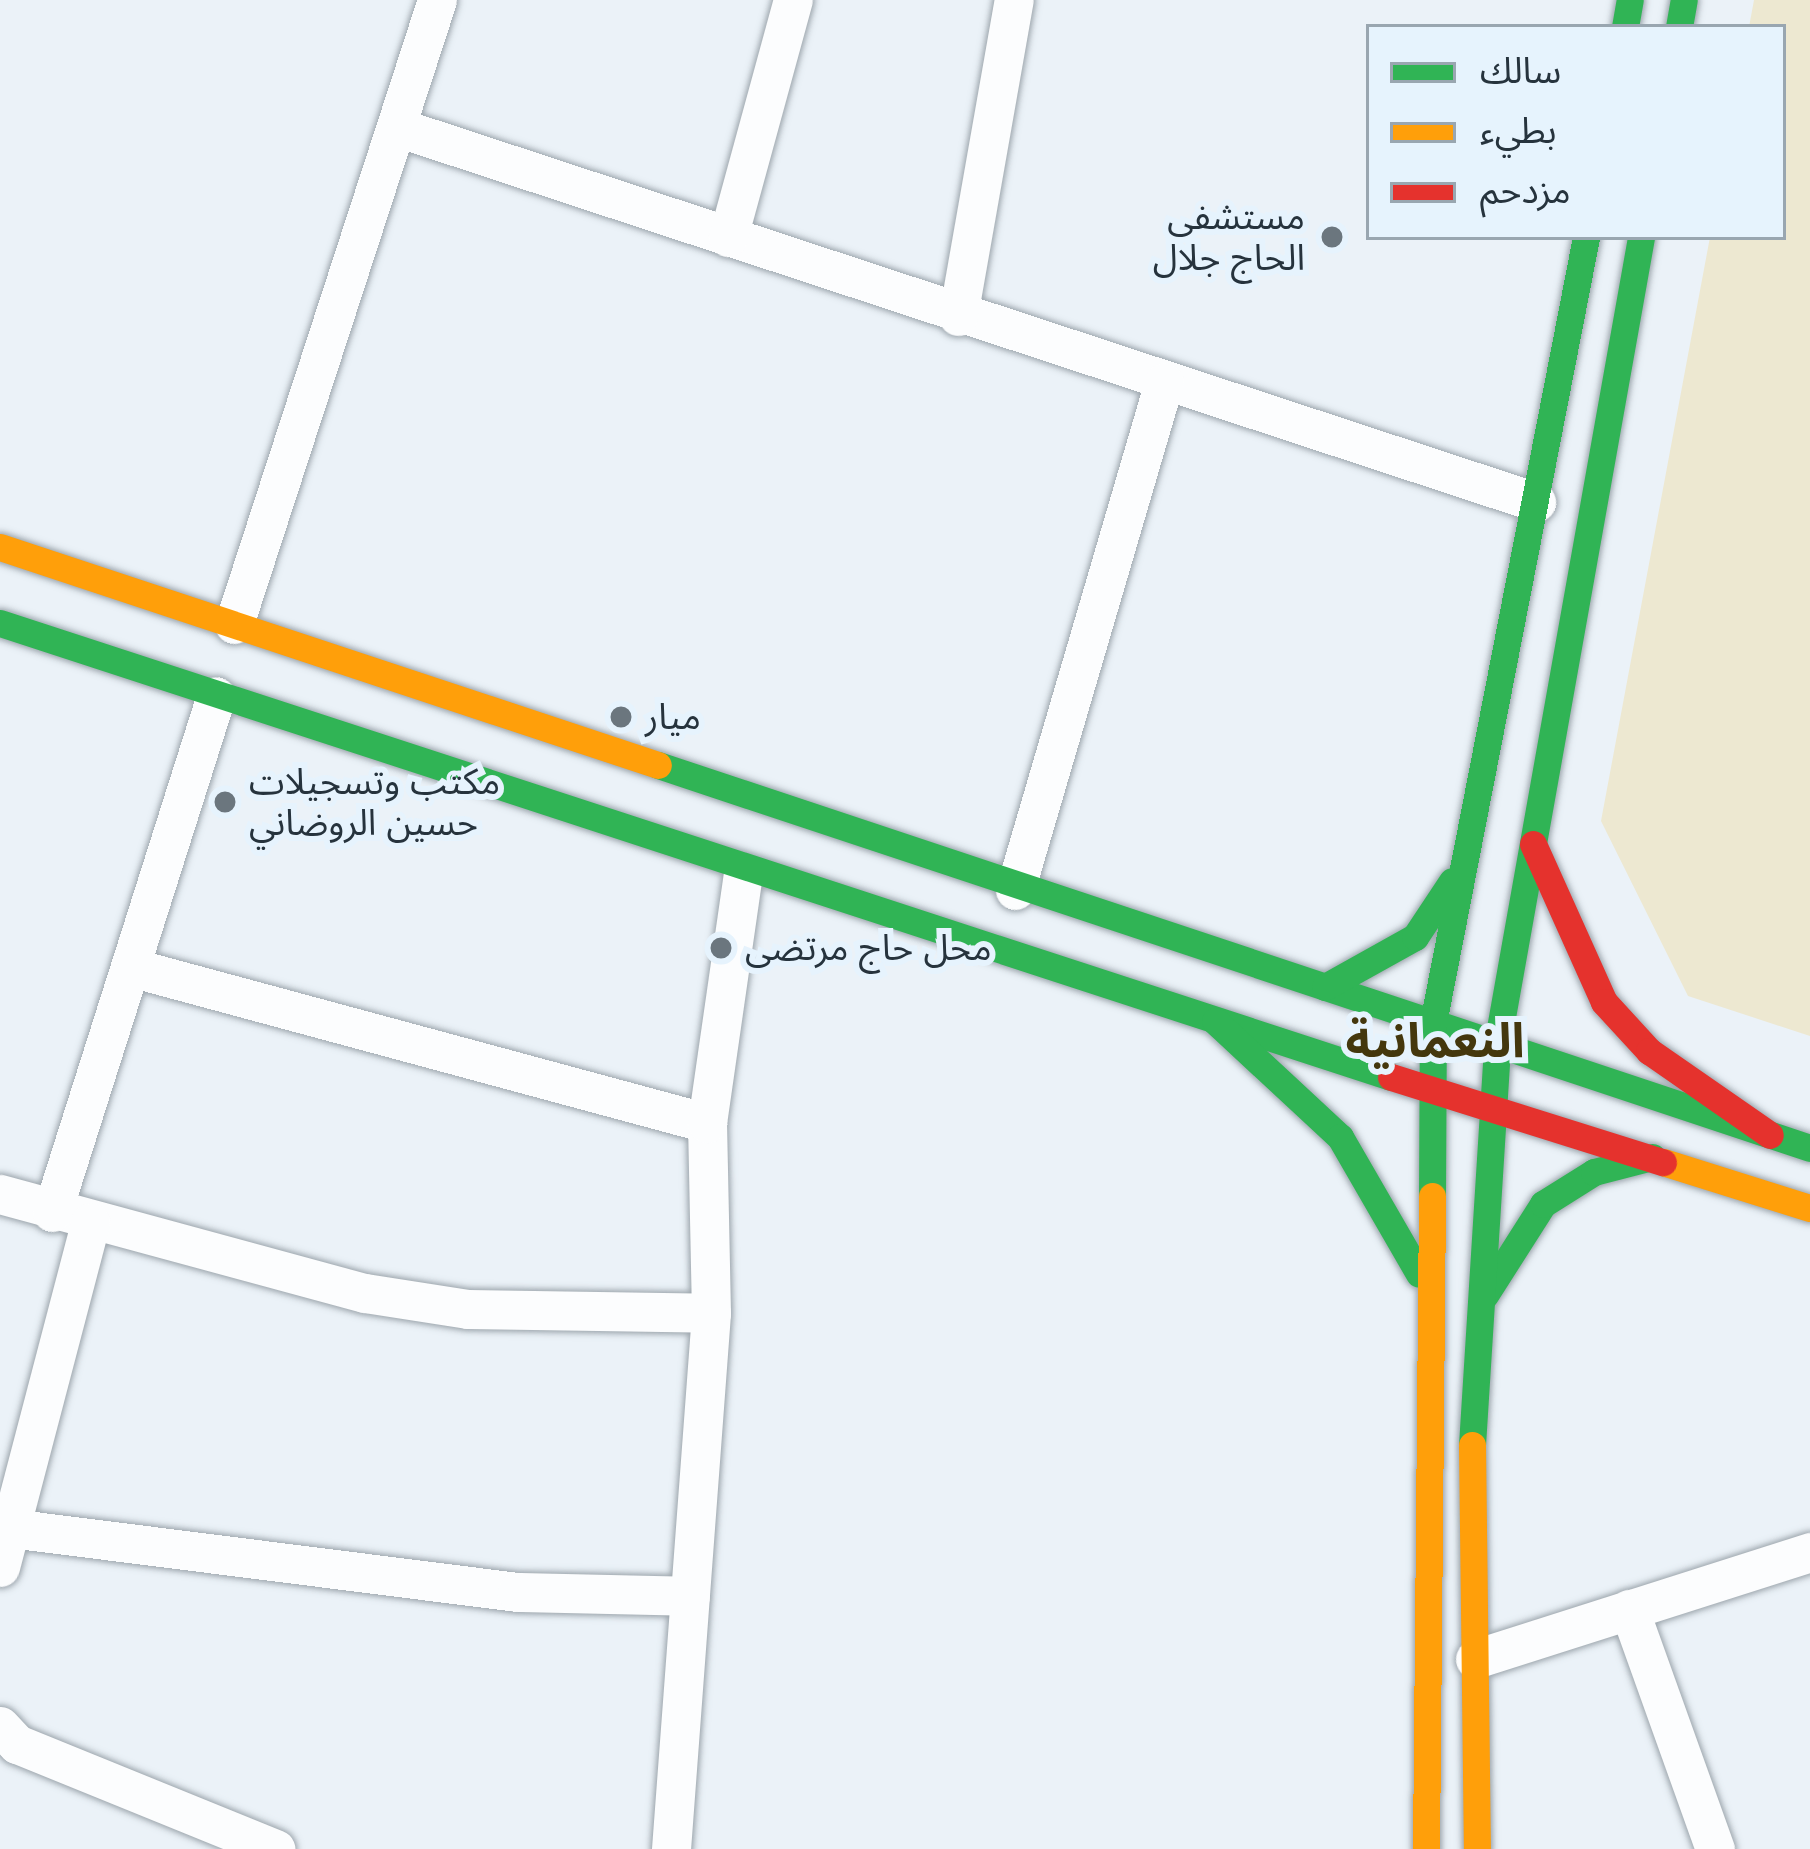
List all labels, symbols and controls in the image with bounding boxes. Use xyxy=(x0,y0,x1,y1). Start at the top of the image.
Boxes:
legend xyxy=(1366,24,1786,240)
text: سالك xyxy=(1480,48,1561,92)
text: بطيء xyxy=(1480,108,1557,152)
text: مزدحم xyxy=(1480,168,1571,212)
place label: مستشفى الحاج جلال xyxy=(1153,194,1305,279)
marker: مستشفى الحاج جلال xyxy=(1316,221,1348,253)
place label: ميار xyxy=(645,695,701,739)
marker: ميار xyxy=(608,704,634,730)
place label: مكتب وتسجيلات حسين الروضاني xyxy=(249,759,500,844)
marker: مكتب وتسجيلات حسين الروضاني xyxy=(212,789,238,815)
place label: محل حاج مرتضى xyxy=(745,926,992,970)
marker: محل حاج مرتضى xyxy=(708,935,734,961)
district label: النعمانية xyxy=(1345,1011,1525,1069)

